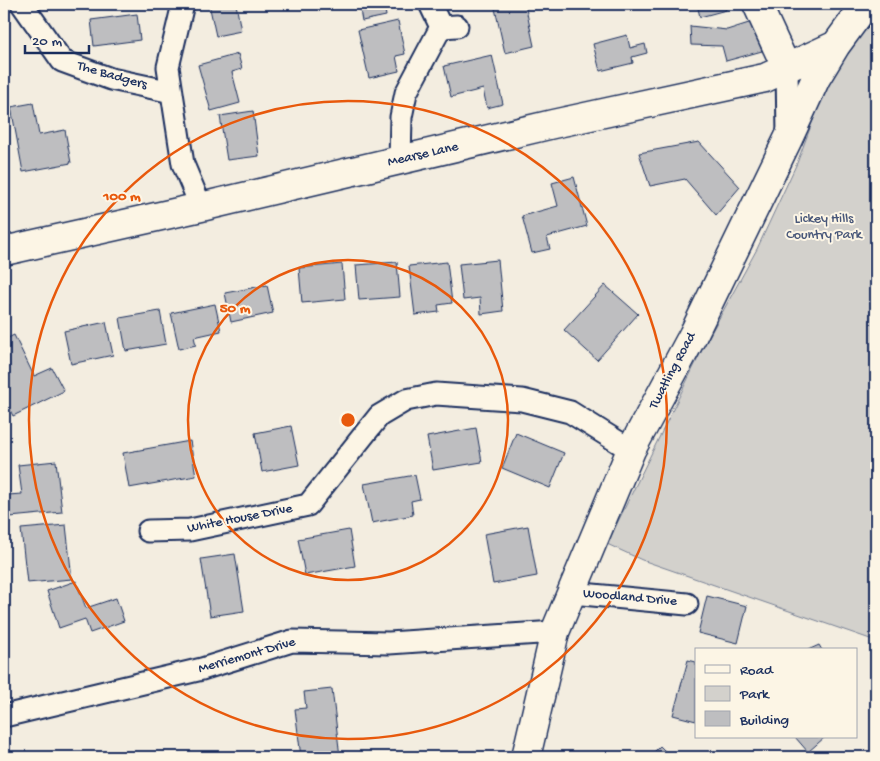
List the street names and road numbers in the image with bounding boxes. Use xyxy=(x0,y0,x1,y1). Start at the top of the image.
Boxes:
street label: The Badgers xyxy=(74,58,150,94)
street label: Mearse Lane xyxy=(386,138,461,171)
street label: Twatling Road xyxy=(645,328,701,413)
street label: White House Drive xyxy=(186,500,295,538)
street label: Woodland Drive xyxy=(582,585,678,611)
street label: Merriemont Drive xyxy=(196,634,298,678)

